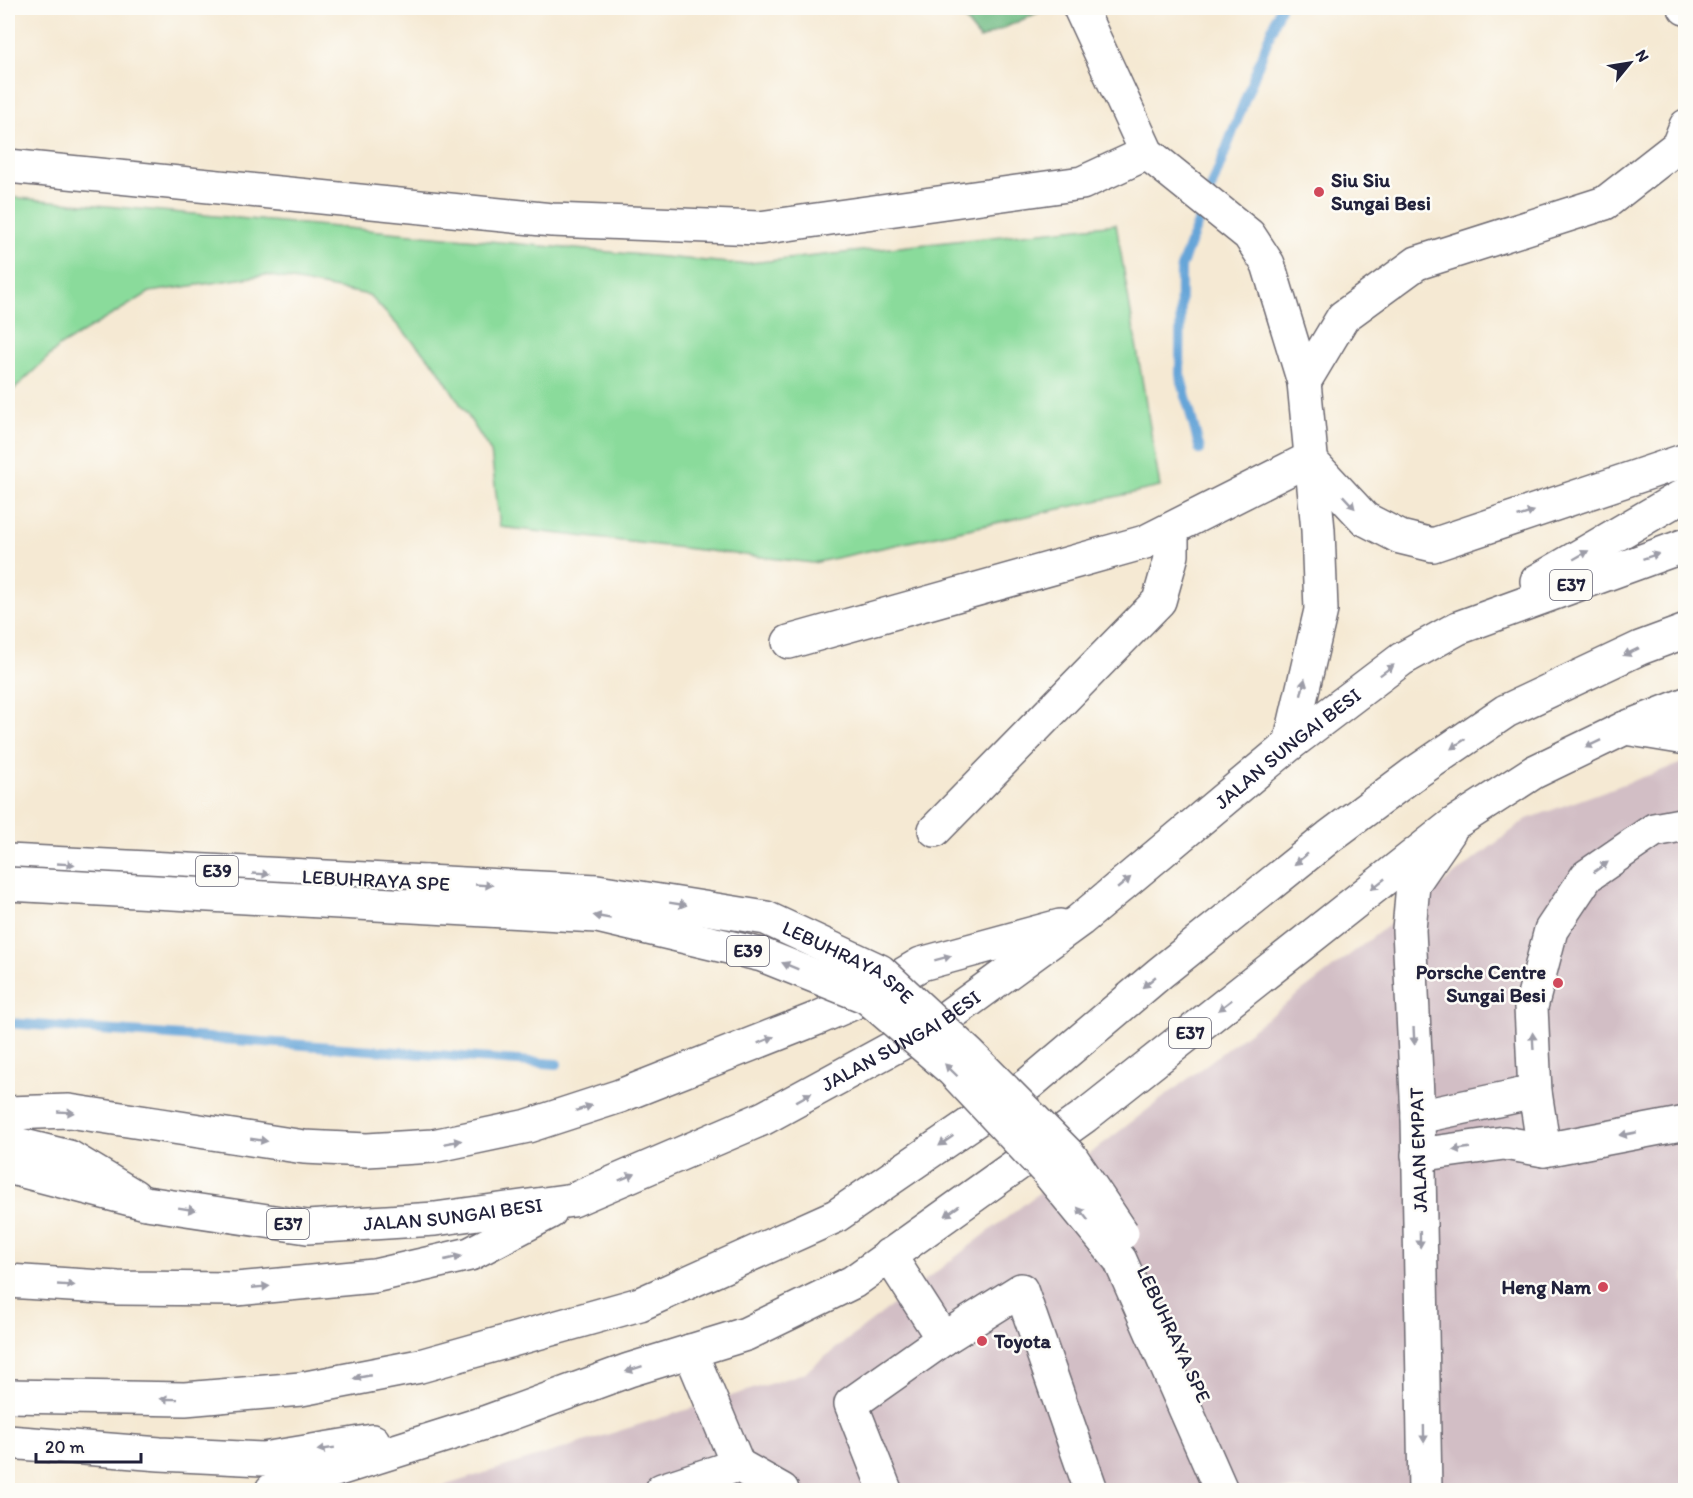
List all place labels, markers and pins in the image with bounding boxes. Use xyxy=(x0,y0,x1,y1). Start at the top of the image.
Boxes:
place label: Siu Siu Sungai Besi xyxy=(1331,168,1431,216)
marker: Siu Siu Sungai Besi xyxy=(1312,185,1326,199)
place label: Porsche Centre Sungai Besi xyxy=(1416,960,1546,1008)
marker: Porsche Centre Sungai Besi xyxy=(1551,976,1565,990)
place label: Heng Nam xyxy=(1501,1275,1591,1300)
marker: Heng Nam xyxy=(1596,1280,1610,1294)
place label: Toyota xyxy=(993,1329,1052,1354)
marker: Toyota xyxy=(975,1334,989,1348)

